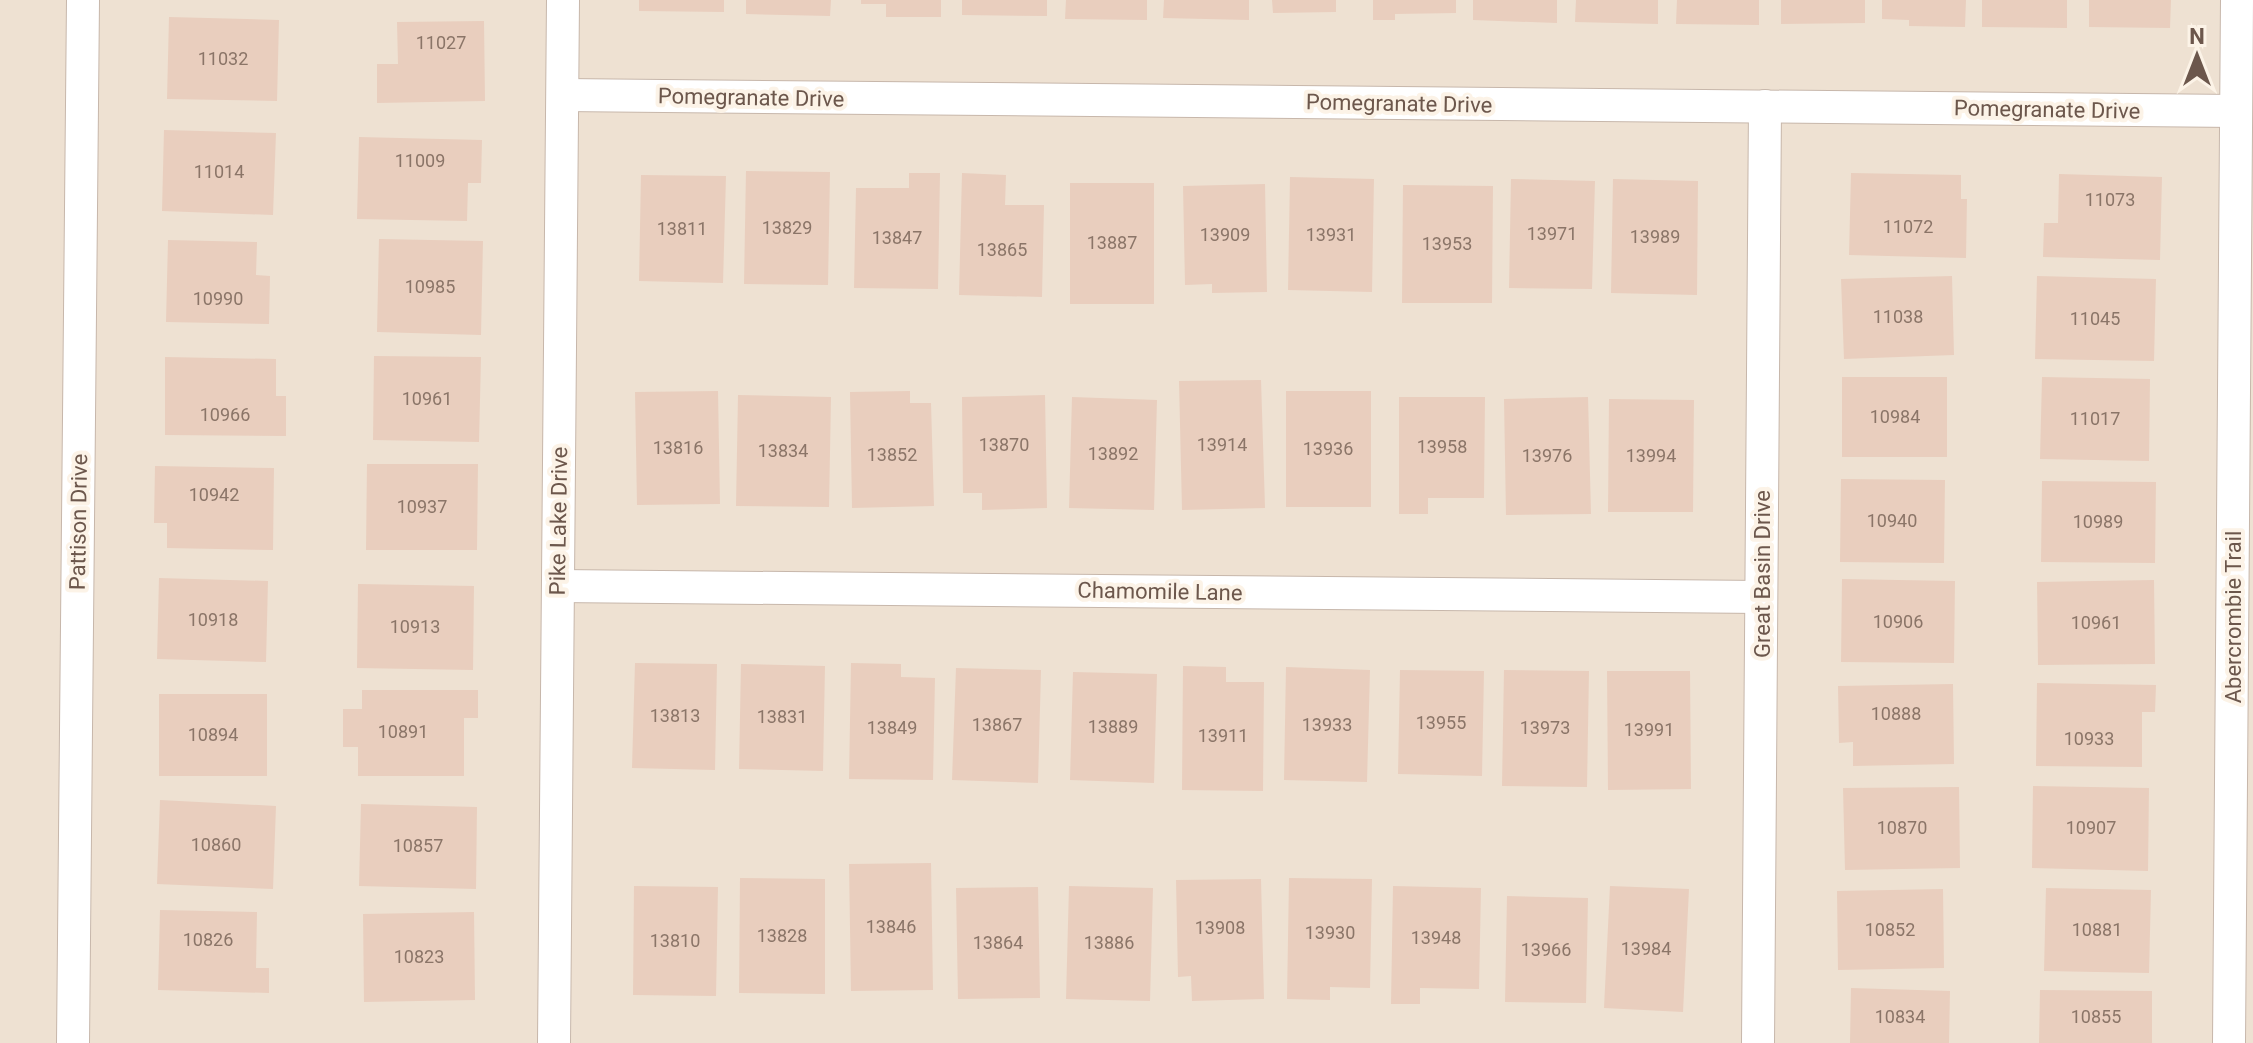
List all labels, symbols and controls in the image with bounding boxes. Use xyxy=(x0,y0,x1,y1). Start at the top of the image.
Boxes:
north arrow xyxy=(2157,16,2237,96)
text: N xyxy=(2189,24,2205,49)
house number: 11027 xyxy=(416,32,466,53)
house number: 11032 xyxy=(198,48,248,69)
street label: Pomegranate Drive xyxy=(658,83,844,112)
street label: Pomegranate Drive xyxy=(1306,89,1492,118)
street label: Pomegranate Drive xyxy=(1954,95,2140,124)
house number: 11009 xyxy=(395,150,445,171)
house number: 11014 xyxy=(194,161,244,182)
house number: 11073 xyxy=(2085,189,2135,210)
house number: 11072 xyxy=(1883,216,1933,237)
house number: 13829 xyxy=(762,217,812,238)
house number: 13811 xyxy=(657,218,707,239)
house number: 13971 xyxy=(1527,223,1577,244)
house number: 13909 xyxy=(1200,224,1250,245)
house number: 13931 xyxy=(1306,224,1356,245)
house number: 13989 xyxy=(1630,226,1680,247)
house number: 13847 xyxy=(872,227,922,248)
house number: 13887 xyxy=(1087,232,1137,253)
house number: 13953 xyxy=(1422,233,1472,254)
house number: 13865 xyxy=(977,239,1027,260)
house number: 10985 xyxy=(405,276,455,297)
house number: 10990 xyxy=(193,288,243,309)
house number: 11038 xyxy=(1873,306,1923,327)
house number: 11045 xyxy=(2070,308,2120,329)
house number: 10961 xyxy=(402,388,452,409)
house number: 10966 xyxy=(200,404,250,425)
house number: 10984 xyxy=(1870,406,1920,427)
house number: 11017 xyxy=(2070,408,2120,429)
house number: 13870 xyxy=(979,434,1029,455)
house number: 13914 xyxy=(1197,434,1247,455)
house number: 13958 xyxy=(1417,436,1467,457)
house number: 13816 xyxy=(653,437,703,458)
house number: 13936 xyxy=(1303,438,1353,459)
house number: 13834 xyxy=(758,440,808,461)
house number: 13892 xyxy=(1088,443,1138,464)
house number: 13852 xyxy=(867,444,917,465)
house number: 13976 xyxy=(1522,445,1572,466)
house number: 13994 xyxy=(1626,445,1676,466)
street label: Pike Lake Drive xyxy=(545,447,572,596)
street label: Pattison Drive xyxy=(65,454,92,590)
house number: 10942 xyxy=(189,484,239,505)
street label: Great Basin Drive xyxy=(1750,490,1775,658)
house number: 10937 xyxy=(397,496,447,517)
house number: 10940 xyxy=(1867,510,1917,531)
house number: 10989 xyxy=(2073,511,2123,532)
street label: Abercrombie Trail xyxy=(2221,531,2246,703)
street label: Chamomile Lane xyxy=(1077,578,1243,605)
house number: 10918 xyxy=(188,609,238,630)
house number: 10906 xyxy=(1873,611,1923,632)
house number: 10961 xyxy=(2071,612,2121,633)
house number: 10913 xyxy=(390,616,440,637)
house number: 10888 xyxy=(1871,703,1921,724)
house number: 13813 xyxy=(650,705,700,726)
house number: 13831 xyxy=(757,706,807,727)
house number: 13955 xyxy=(1416,712,1466,733)
house number: 13867 xyxy=(972,714,1022,735)
house number: 13933 xyxy=(1302,714,1352,735)
house number: 13889 xyxy=(1088,716,1138,737)
house number: 13849 xyxy=(867,717,917,738)
house number: 13973 xyxy=(1520,717,1570,738)
house number: 13991 xyxy=(1624,719,1674,740)
house number: 10891 xyxy=(378,721,428,742)
house number: 10894 xyxy=(188,724,238,745)
house number: 13911 xyxy=(1198,725,1248,746)
house number: 10933 xyxy=(2064,728,2114,749)
house number: 10870 xyxy=(1877,817,1927,838)
house number: 10907 xyxy=(2066,817,2116,838)
house number: 10860 xyxy=(191,834,241,855)
house number: 10857 xyxy=(393,835,443,856)
house number: 13846 xyxy=(866,916,916,937)
house number: 13908 xyxy=(1195,917,1245,938)
house number: 10852 xyxy=(1865,919,1915,940)
house number: 10881 xyxy=(2072,919,2122,940)
house number: 13930 xyxy=(1305,922,1355,943)
house number: 13828 xyxy=(757,925,807,946)
house number: 13948 xyxy=(1411,927,1461,948)
house number: 10826 xyxy=(183,929,233,950)
house number: 13810 xyxy=(650,930,700,951)
house number: 13864 xyxy=(973,932,1023,953)
house number: 13886 xyxy=(1084,932,1134,953)
house number: 13984 xyxy=(1621,938,1671,959)
house number: 13966 xyxy=(1521,939,1571,960)
house number: 10823 xyxy=(394,946,444,967)
house number: 10834 xyxy=(1875,1006,1925,1027)
house number: 10855 xyxy=(2071,1006,2121,1027)

